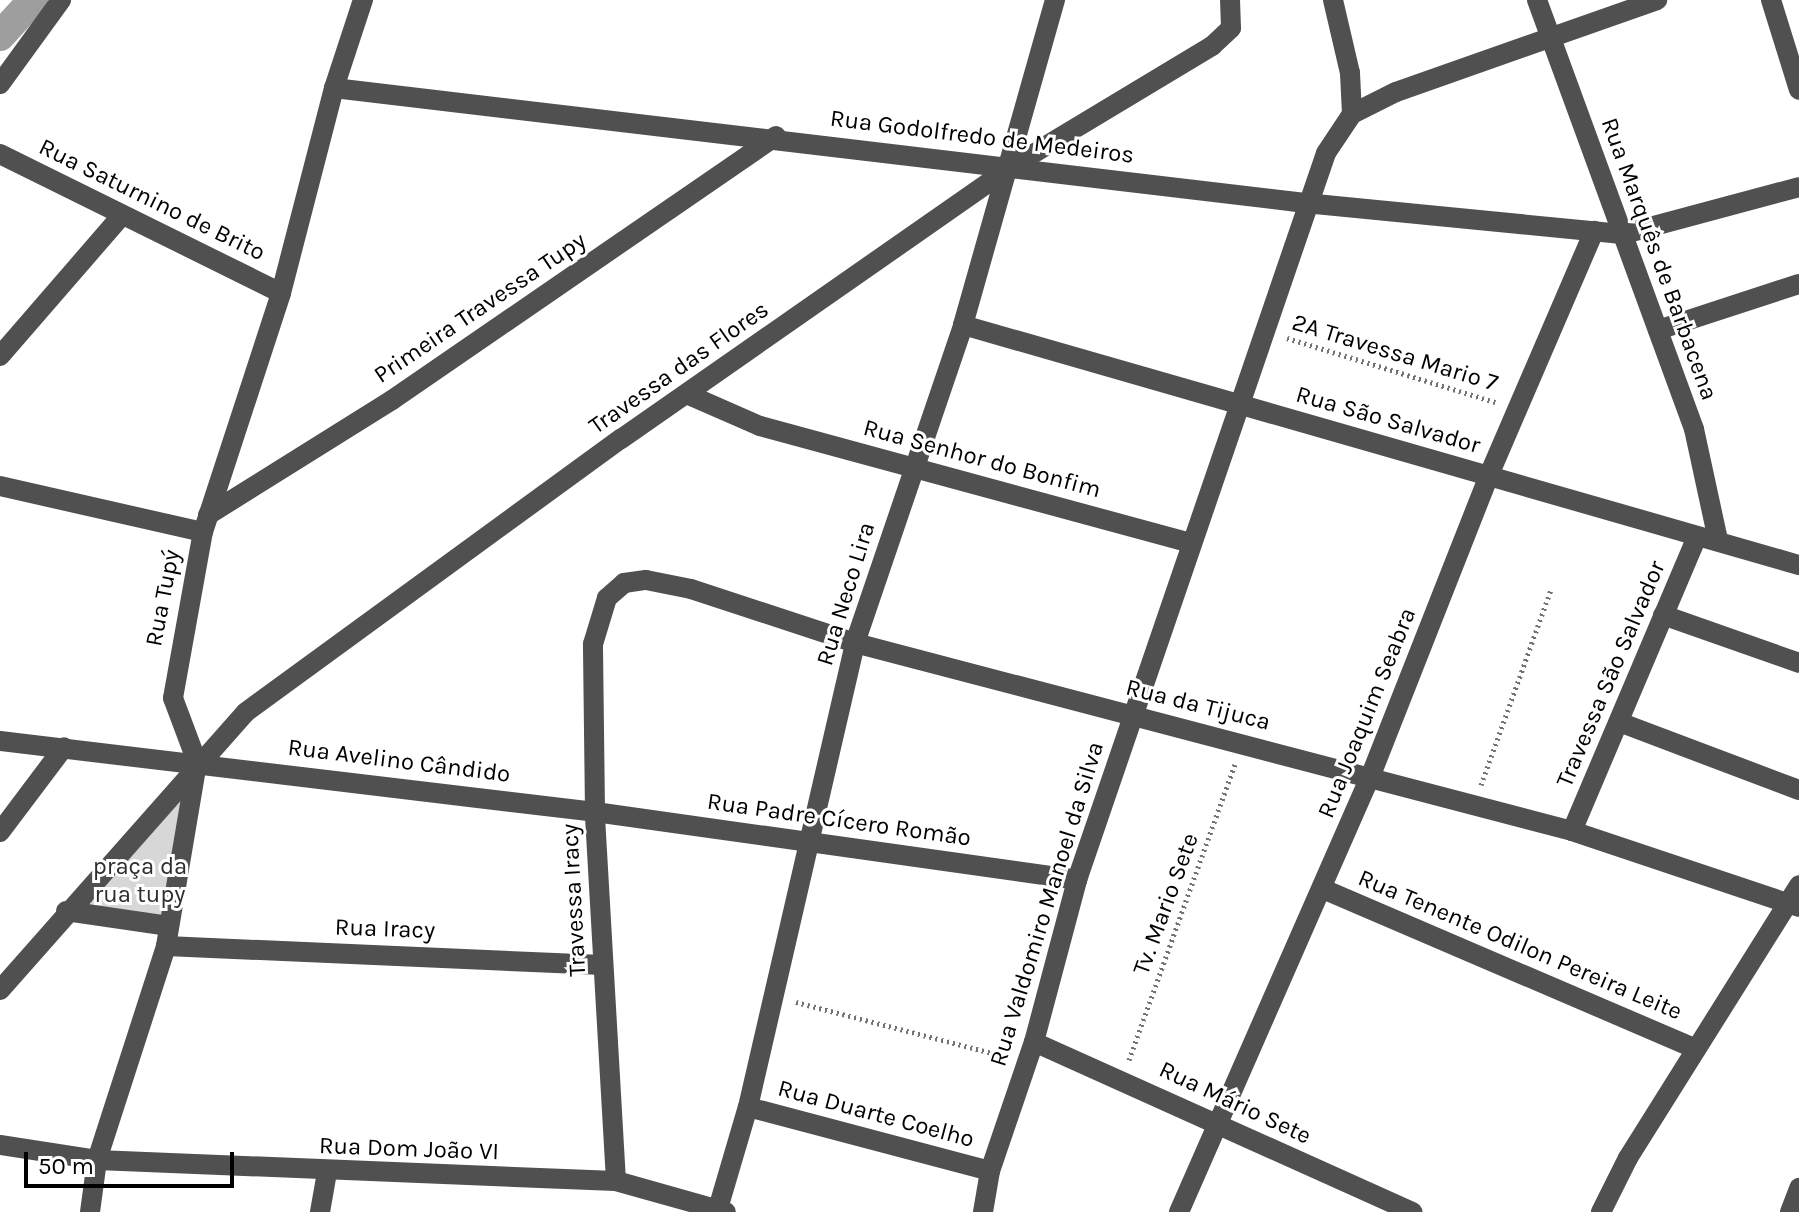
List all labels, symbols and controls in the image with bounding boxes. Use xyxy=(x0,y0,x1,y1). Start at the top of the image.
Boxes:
street label: Rua Godolfredo de Medeiros xyxy=(828,104,1136,170)
street label: Rua Marquês de Barbacena xyxy=(1594,114,1724,404)
street label: Rua Saturnino de Brito xyxy=(34,133,270,267)
street label: Primeira Travessa Tupy xyxy=(369,226,591,390)
street label: Travessa das Flores xyxy=(584,295,774,441)
street label: 2A Travessa Mario 7 xyxy=(1289,308,1501,398)
street label: Rua São Salvador xyxy=(1293,380,1483,460)
street label: Rua Senhor do Bonfim xyxy=(860,413,1104,505)
street label: Rua Neco Lira xyxy=(811,519,881,669)
street label: Rua Tupý xyxy=(139,547,187,649)
street label: Travessa São Salvador xyxy=(1550,557,1672,791)
street label: Rua Joaquim Seabra xyxy=(1312,604,1422,822)
street label: Rua da Tijuca xyxy=(1123,673,1273,737)
street label: Rua Avelino Cândido xyxy=(286,733,512,789)
street label: Rua Valdomiro Manoel da Silva xyxy=(984,738,1110,1070)
street label: Rua Padre Cícero Romão xyxy=(705,787,973,853)
street label: Travessa Iracy xyxy=(556,823,592,977)
street label: Tv. Mario Sete xyxy=(1127,829,1205,979)
park label: praça da rua tupy xyxy=(93,853,187,909)
street label: Rua Tenente Odilon Pereira Leite xyxy=(1354,864,1686,1026)
street label: Rua Iracy xyxy=(334,913,436,945)
street label: Rua Mário Sete xyxy=(1154,1055,1316,1151)
street label: Rua Duarte Coelho xyxy=(775,1074,977,1154)
street label: Rua Dom João VI xyxy=(318,1131,500,1167)
scale bar xyxy=(28,1136,238,1186)
text: 50 m xyxy=(38,1152,94,1180)

